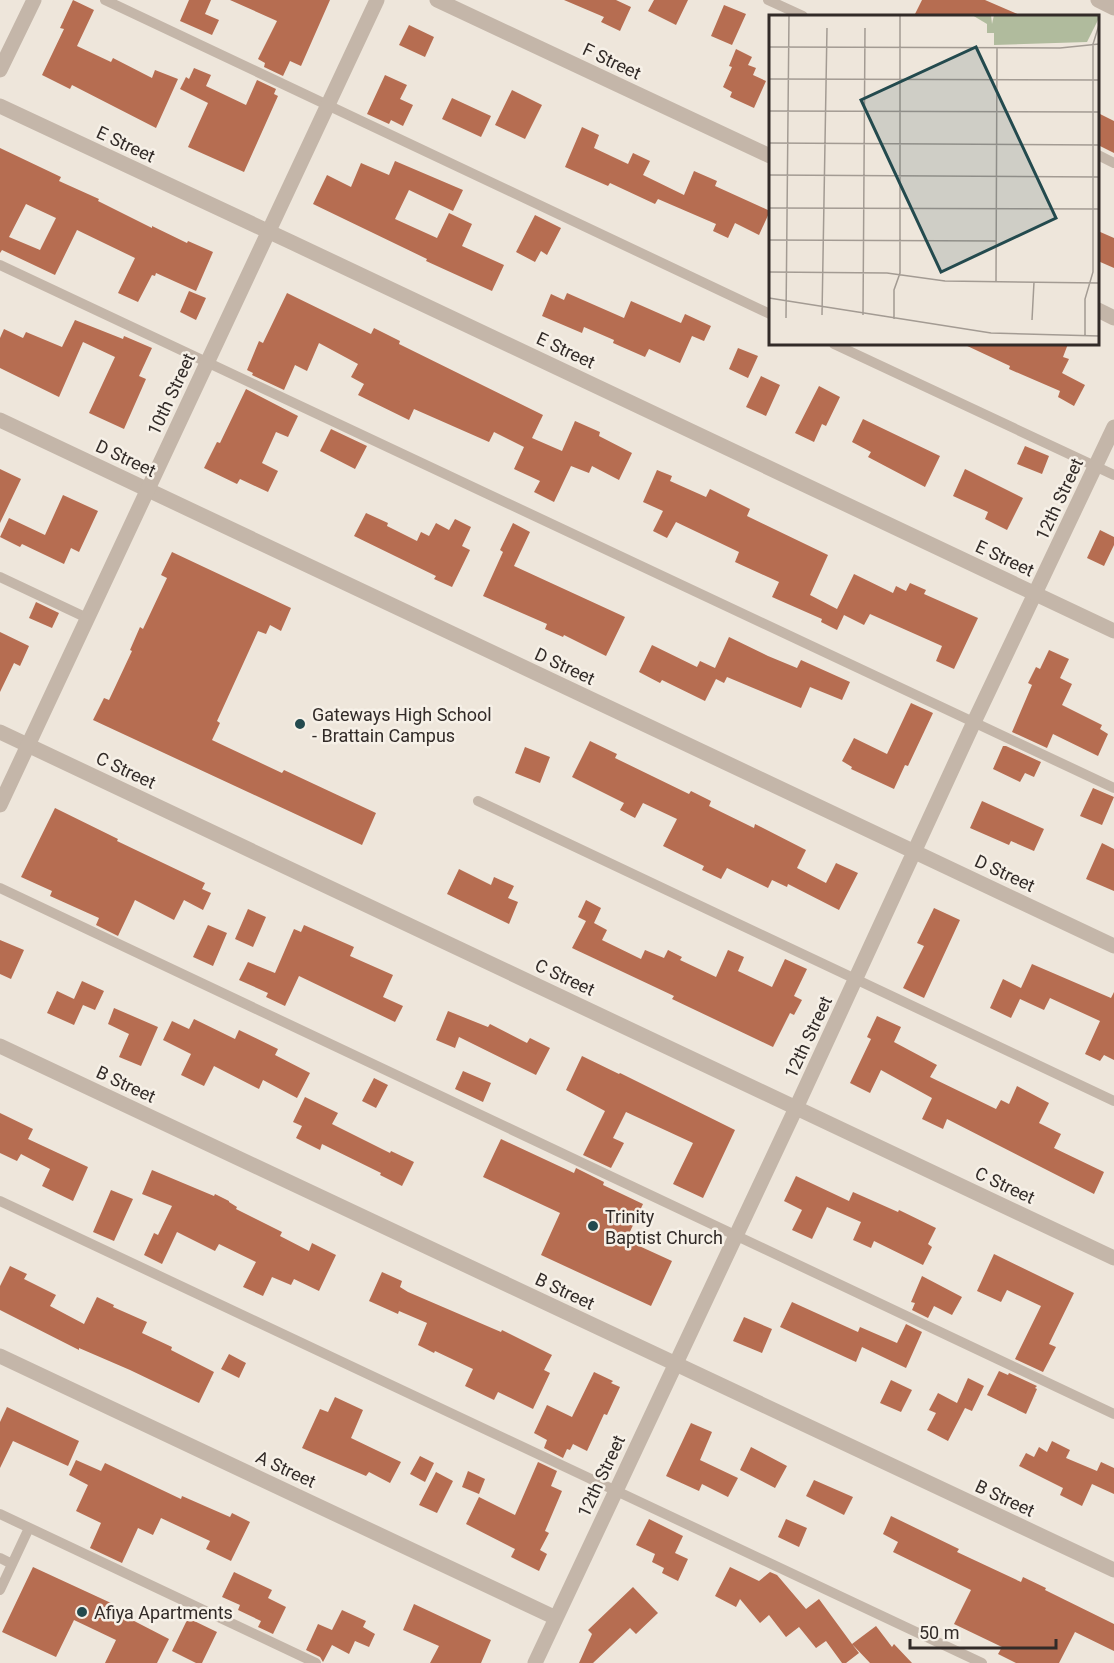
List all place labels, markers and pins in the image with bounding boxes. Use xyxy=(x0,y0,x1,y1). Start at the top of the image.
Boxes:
place label: Gateways High School - Brattain Campus xyxy=(312,704,492,746)
marker: Gateways High School - Brattain Campus xyxy=(293,717,307,731)
place label: Trinity Baptist Church xyxy=(605,1206,723,1248)
marker: Trinity Baptist Church xyxy=(586,1219,600,1233)
place label: Afiya Apartments xyxy=(94,1602,233,1623)
marker: Afiya Apartments xyxy=(75,1605,89,1619)

